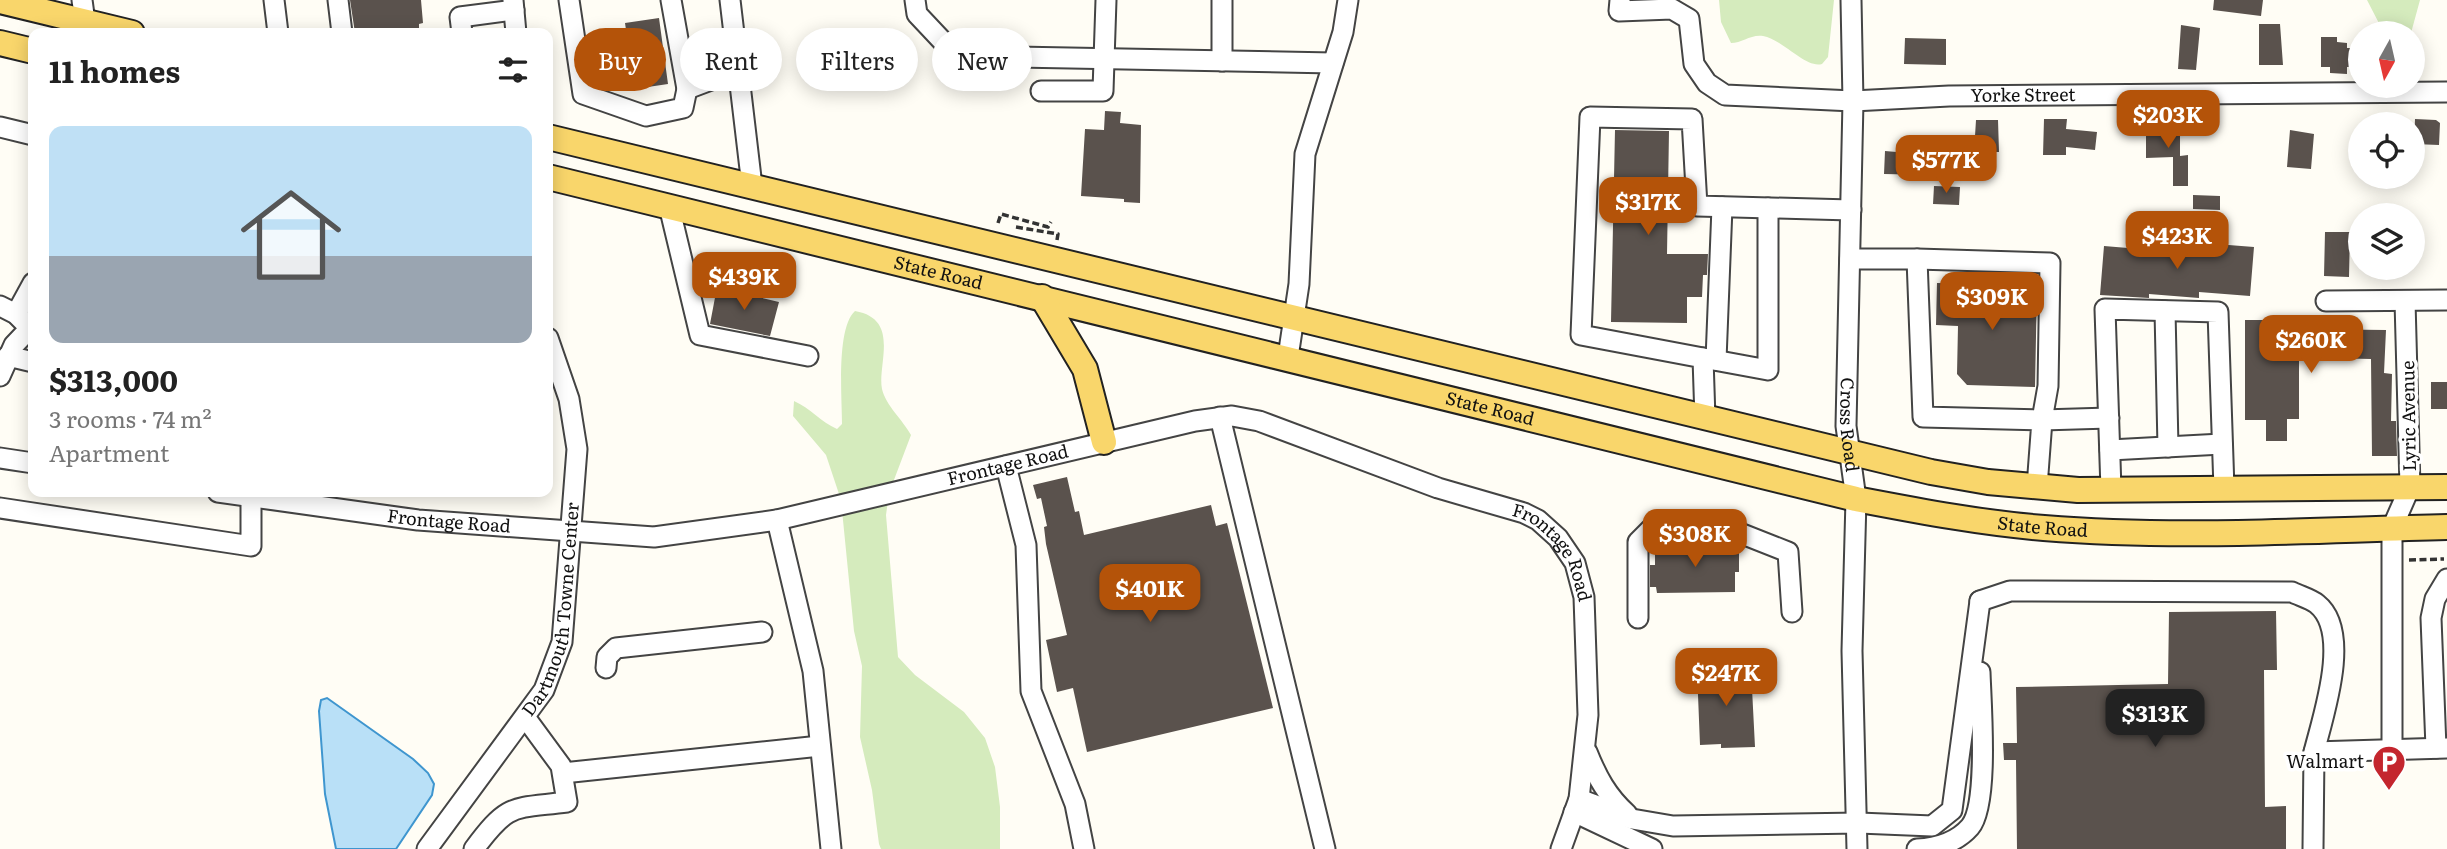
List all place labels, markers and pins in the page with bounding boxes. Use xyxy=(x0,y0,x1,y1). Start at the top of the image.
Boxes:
pin: $203K xyxy=(2119,90,2217,150)
pin: $577K xyxy=(1897,136,1995,195)
pin: $317K xyxy=(1599,177,1697,237)
pin: $423K xyxy=(2128,212,2226,271)
pin: $439K xyxy=(695,252,793,312)
pin: $309K xyxy=(1943,272,2041,332)
pin: $260K xyxy=(2262,316,2360,375)
pin: $308K xyxy=(1646,510,1744,569)
pin: $401K xyxy=(1101,564,1199,624)
pin: $247K xyxy=(1677,648,1775,708)
pin: $313K xyxy=(2106,690,2204,749)
parking icon: Walmart xyxy=(2370,743,2408,792)
place label: Walmart xyxy=(2286,747,2365,774)

